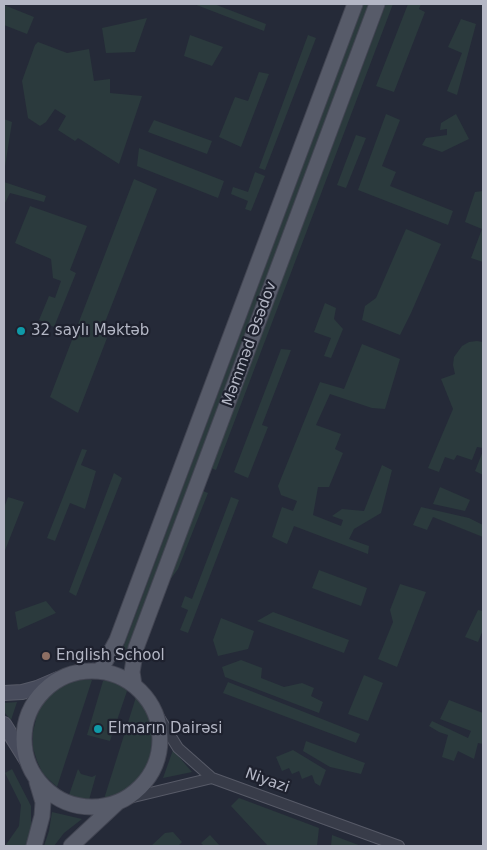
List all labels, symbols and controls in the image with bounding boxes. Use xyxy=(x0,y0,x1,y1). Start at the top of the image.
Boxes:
street label: Məmməd Əsədov xyxy=(219,279,281,409)
place label: 32 saylı Məktəb xyxy=(31,322,149,340)
marker: 32 saylı Məktəb xyxy=(15,325,27,337)
place label: English School xyxy=(56,647,165,665)
marker: English School xyxy=(40,650,52,662)
place label: Elmarın Dairəsi xyxy=(108,720,222,738)
marker: Elmarın Dairəsi xyxy=(92,723,104,735)
street label: Niyazi xyxy=(243,765,291,797)

